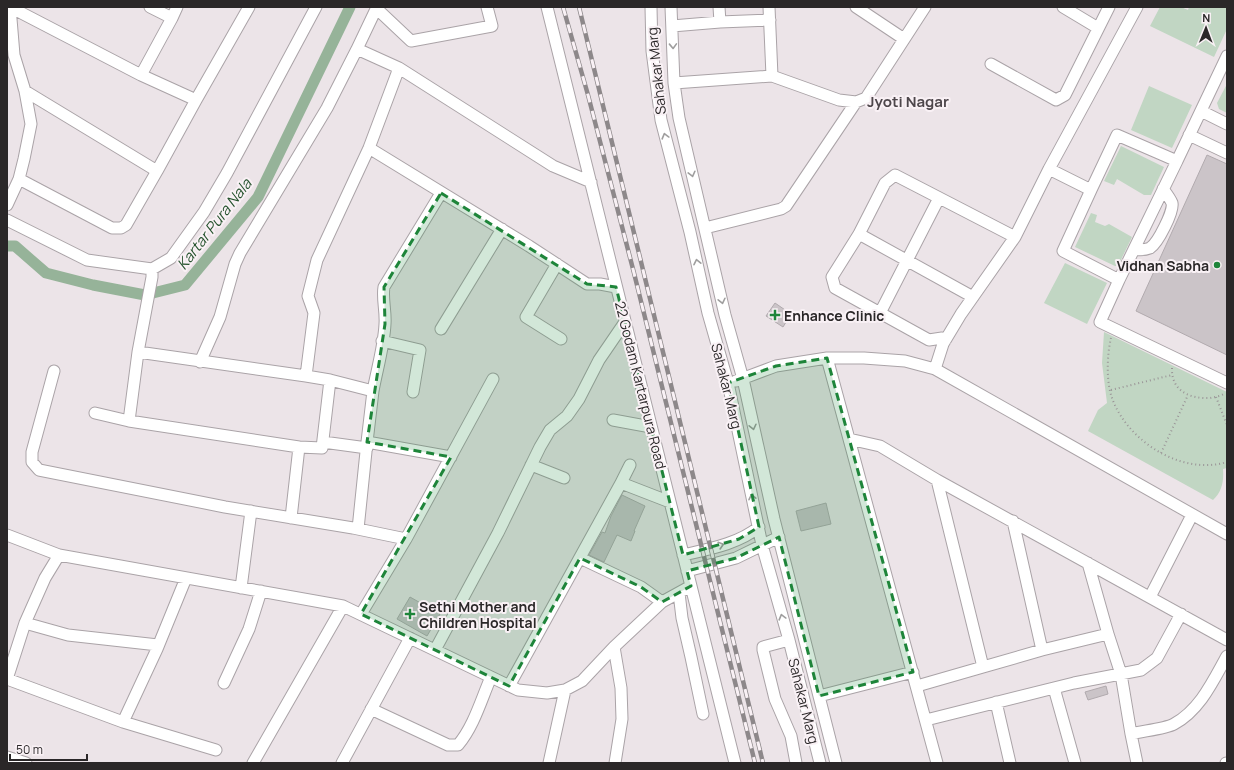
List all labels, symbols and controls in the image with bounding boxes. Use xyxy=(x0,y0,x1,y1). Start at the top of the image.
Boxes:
north arrow xyxy=(1186,8,1226,48)
text: N xyxy=(1202,10,1210,25)
street label: Sahakar Marg xyxy=(642,26,670,116)
one-way arrow xyxy=(668,43,677,49)
district label: Jyoti Nagar xyxy=(867,91,949,112)
one-way arrow xyxy=(661,132,670,139)
one-way arrow xyxy=(688,171,696,177)
water label: Kartar Pura Nala xyxy=(172,174,257,274)
place label: Vidhan Sabha xyxy=(1117,256,1209,275)
one-way arrow xyxy=(693,258,701,265)
marker: Vidhan Sabha xyxy=(1212,260,1222,270)
one-way arrow xyxy=(717,297,725,304)
street label: 22 Godam Kartarpura Road xyxy=(611,299,671,471)
place label: Enhance Clinic xyxy=(784,306,884,325)
marker: Enhance Clinic xyxy=(769,309,781,321)
street label: Sahakar Marg xyxy=(707,341,747,431)
one-way arrow xyxy=(749,424,757,430)
one-way arrow xyxy=(749,494,757,500)
one-way arrow xyxy=(717,541,724,550)
place label: Sethi Mother and Children Hospital xyxy=(419,597,537,632)
marker: Sethi Mother and Children Hospital xyxy=(404,608,416,620)
one-way arrow xyxy=(778,613,787,620)
street label: Sahakar Marg xyxy=(784,656,824,746)
scale bar xyxy=(10,736,87,762)
text: 50 m xyxy=(16,741,43,758)

